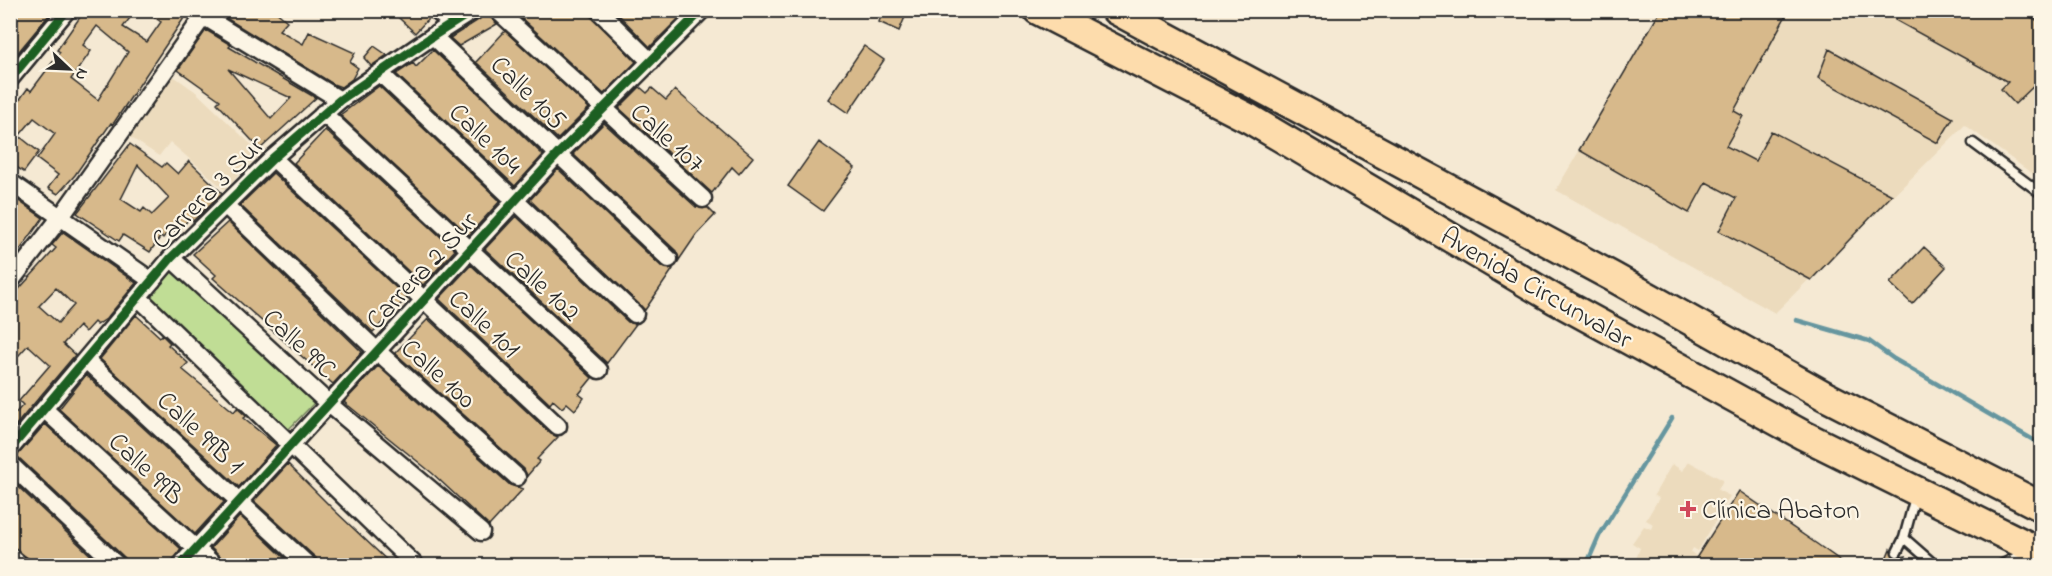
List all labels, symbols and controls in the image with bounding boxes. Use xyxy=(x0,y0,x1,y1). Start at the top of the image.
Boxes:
north arrow xyxy=(39,39,99,99)
street label: Calle 105 xyxy=(480,47,574,140)
text: N xyxy=(68,64,94,84)
street label: Calle 104 xyxy=(439,95,530,185)
street label: Calle 107 xyxy=(620,95,712,183)
street label: Carrera 3 Sur xyxy=(143,128,275,260)
street label: Carrera 2 Sur xyxy=(358,203,488,340)
street label: Avenida Circunvalar xyxy=(1433,218,1640,360)
street label: Calle 102 xyxy=(494,242,588,332)
street label: Calle 101 xyxy=(438,281,528,368)
street label: Calle 99C xyxy=(253,300,344,389)
street label: Calle 100 xyxy=(391,331,484,419)
street label: Calle 99B 1 xyxy=(147,383,252,485)
street label: Calle 99B xyxy=(98,424,192,515)
place label: Clínica Abaton xyxy=(1702,492,1860,531)
marker: Clínica Abaton xyxy=(1679,500,1697,518)

